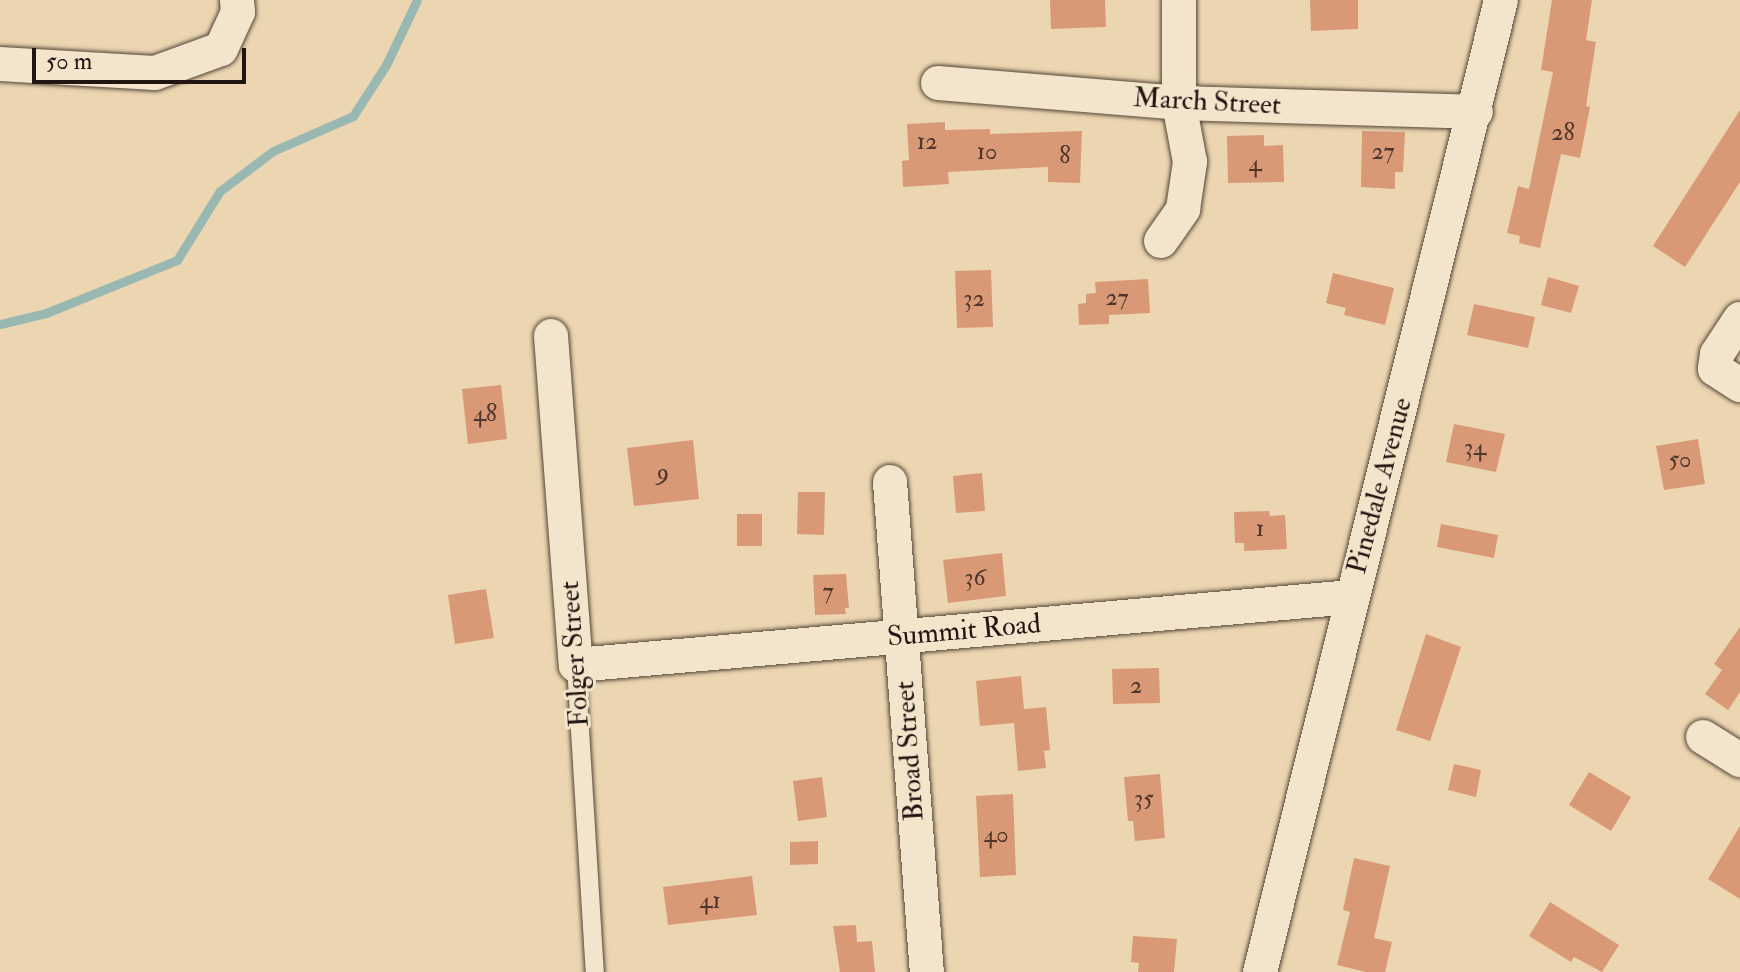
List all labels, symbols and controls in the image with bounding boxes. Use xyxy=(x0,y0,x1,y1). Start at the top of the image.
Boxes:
scale bar xyxy=(36,32,250,82)
text: 50 m xyxy=(46,46,92,77)
street label: March Street xyxy=(1132,81,1282,123)
house number: 28 xyxy=(1551,119,1575,147)
house number: 12 xyxy=(917,128,937,156)
house number: 10 xyxy=(977,138,997,166)
house number: 27 xyxy=(1371,138,1395,166)
house number: 8 xyxy=(1059,142,1071,170)
house number: 4 xyxy=(1249,150,1261,178)
house number: 27 xyxy=(1105,284,1129,312)
house number: 32 xyxy=(963,285,985,313)
street label: Pinedale Avenue xyxy=(1340,394,1420,578)
house number: 48 xyxy=(473,400,497,428)
house number: 34 xyxy=(1464,434,1486,462)
house number: 50 xyxy=(1669,446,1691,474)
house number: 9 xyxy=(657,459,669,487)
house number: 1 xyxy=(1256,515,1264,543)
house number: 36 xyxy=(964,564,986,592)
house number: 7 xyxy=(822,578,834,606)
street label: Folger Street xyxy=(553,580,597,728)
street label: Summit Road xyxy=(886,608,1042,654)
house number: 2 xyxy=(1130,672,1142,700)
street label: Broad Street xyxy=(888,680,932,822)
house number: 35 xyxy=(1134,785,1154,813)
house number: 40 xyxy=(983,821,1009,849)
house number: 41 xyxy=(699,887,721,915)

